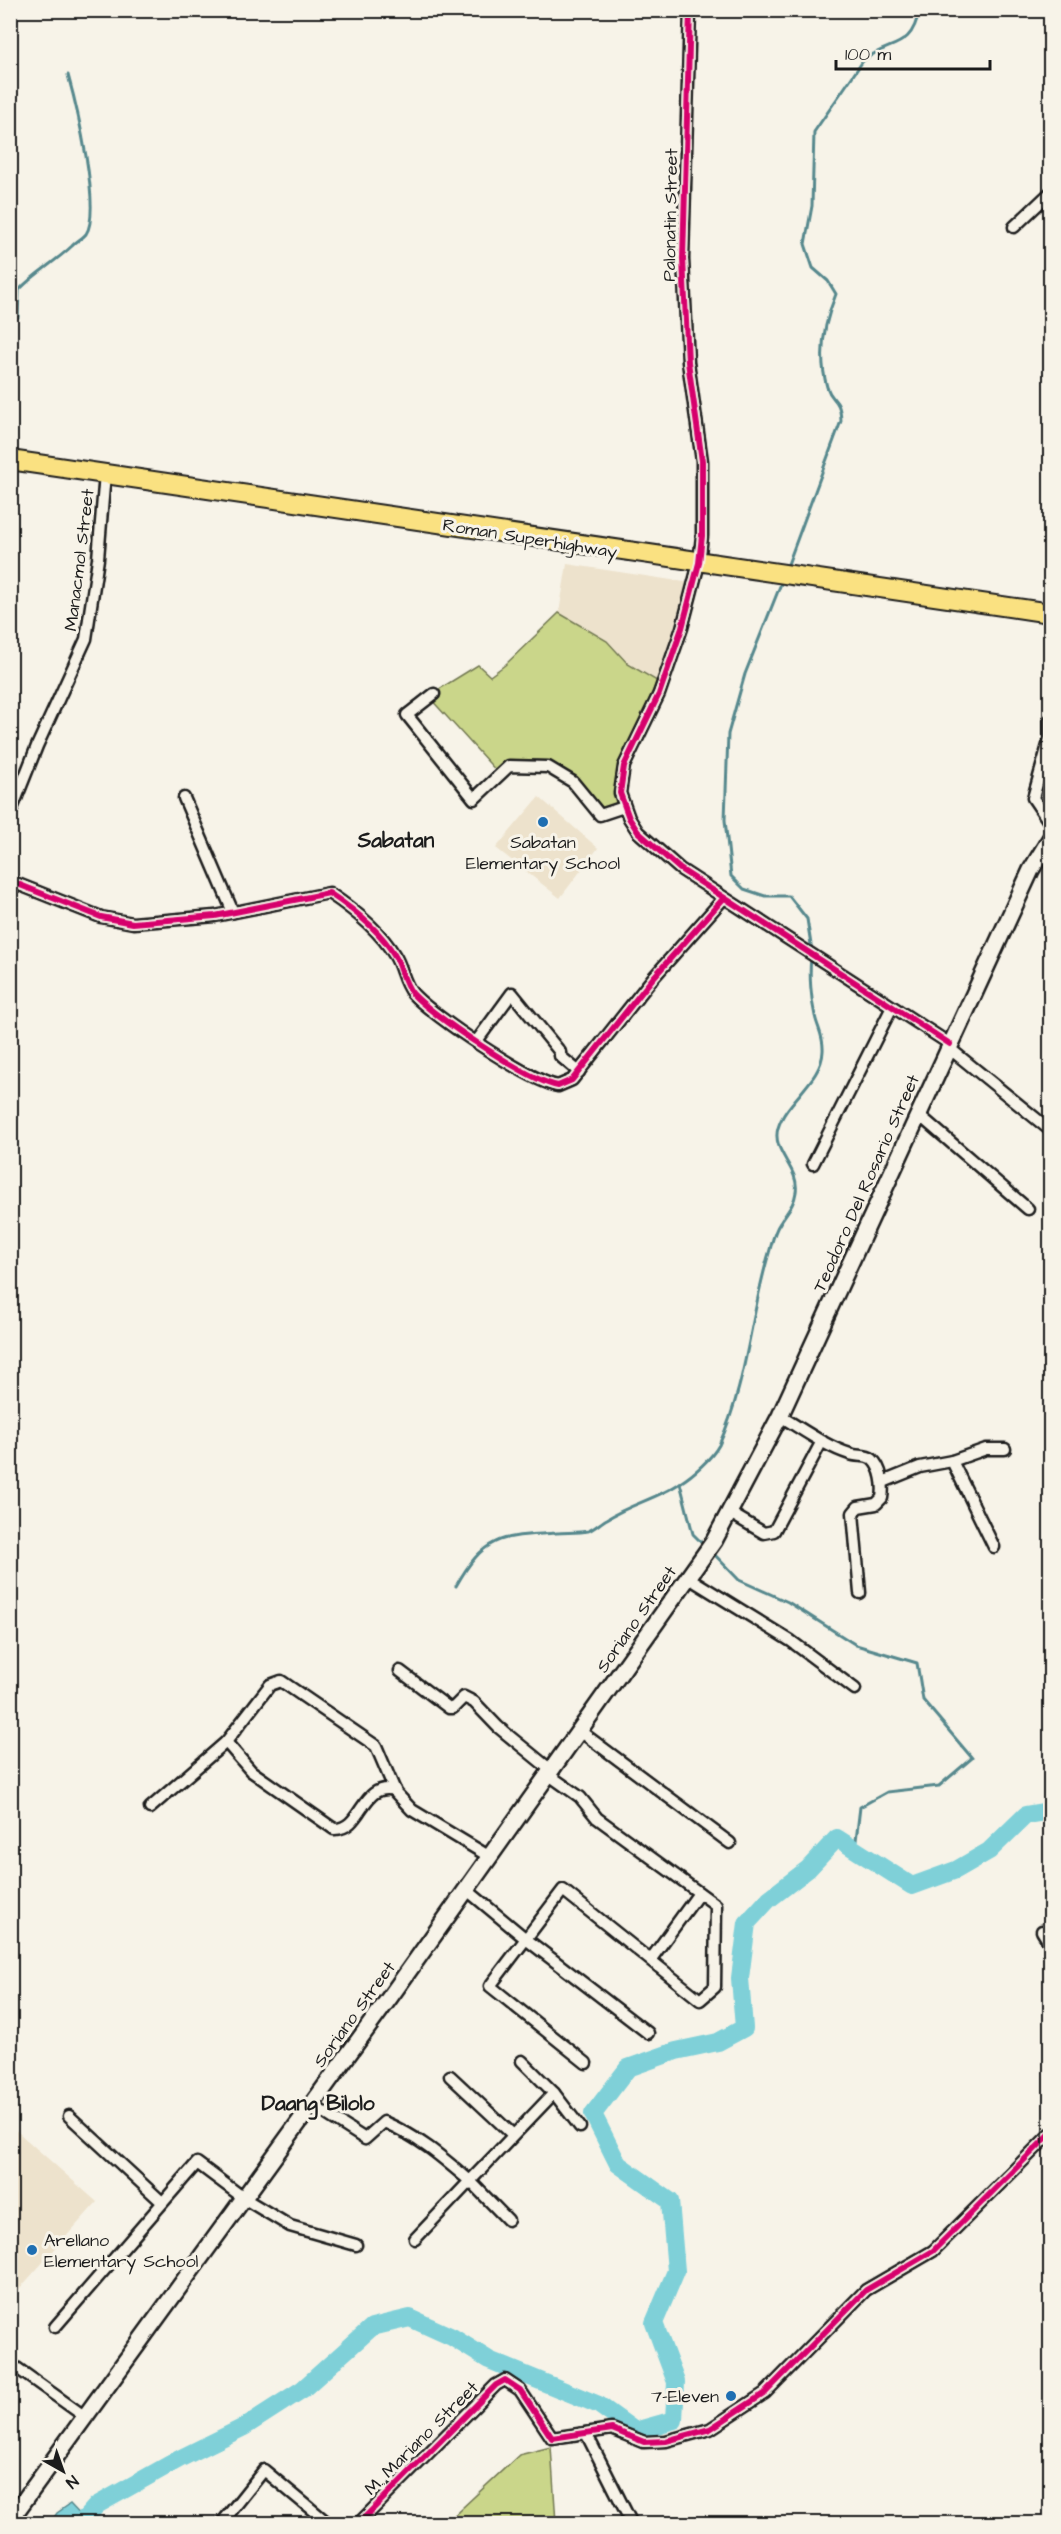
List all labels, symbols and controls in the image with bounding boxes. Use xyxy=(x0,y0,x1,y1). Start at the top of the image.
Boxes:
scale bar xyxy=(836,33,990,71)
text: 100 m xyxy=(845,42,891,67)
street label: Palonatin Street xyxy=(657,147,684,282)
street label: Manacmol Street xyxy=(58,487,101,633)
street label: Roman Superhighway xyxy=(441,512,619,566)
marker: Sabatan Elementary School xyxy=(536,815,550,829)
district label: Sabatan xyxy=(357,826,435,855)
place label: Sabatan Elementary School xyxy=(466,830,620,877)
street label: Teodoro Del Rosario Street xyxy=(807,1070,926,1296)
street label: Soriano Street xyxy=(590,1560,683,1678)
street label: Soriano Street xyxy=(307,1956,402,2072)
district label: Daang Bilolo xyxy=(261,2089,375,2120)
place label: Arellano Elementary School xyxy=(44,2228,199,2275)
marker: Arellano Elementary School xyxy=(25,2243,39,2257)
street label: M. Mariano Street xyxy=(359,2375,485,2501)
place label: 7-Eleven xyxy=(651,2384,719,2409)
marker: 7-Eleven xyxy=(724,2389,738,2403)
north arrow xyxy=(33,2441,93,2501)
text: N xyxy=(61,2470,83,2493)

